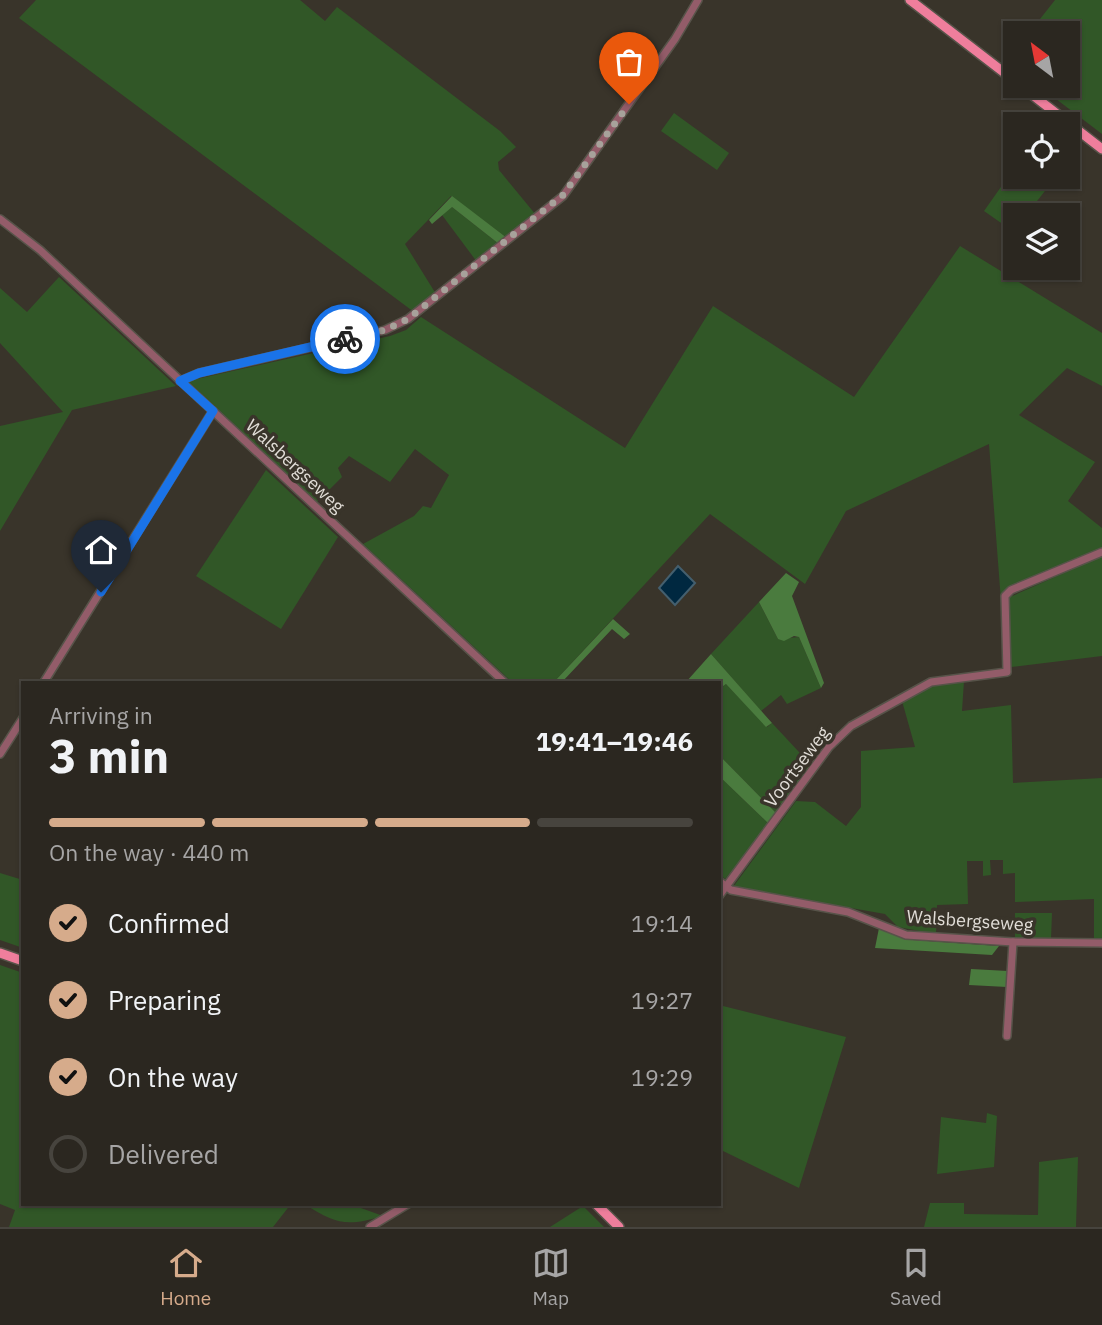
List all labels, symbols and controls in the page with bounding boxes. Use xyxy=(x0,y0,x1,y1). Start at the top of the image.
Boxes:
north arrow xyxy=(1003,21,1080,98)
map controls xyxy=(1003,21,1080,280)
pin xyxy=(599,32,659,104)
icon: bag xyxy=(610,43,648,81)
button: locate xyxy=(1003,112,1080,189)
button: layers xyxy=(1003,203,1080,280)
courier xyxy=(310,304,380,374)
icon: bike xyxy=(326,320,364,358)
street label: Walsbergseweg xyxy=(241,414,350,518)
pin xyxy=(71,520,131,592)
icon: home xyxy=(82,531,120,569)
text: Arriving in xyxy=(49,700,153,730)
street label: Voortseweg xyxy=(759,721,835,812)
text: 19:41–19:46 xyxy=(536,724,693,758)
text: 3 min xyxy=(49,726,169,786)
text: On the way · 440 m xyxy=(49,837,249,867)
icon: check xyxy=(49,904,87,942)
street label: Walsbergseweg xyxy=(906,905,1035,936)
text: Confirmed xyxy=(108,906,230,940)
text: 19:14 xyxy=(631,908,693,938)
icon: check xyxy=(49,981,87,1019)
text: Preparing xyxy=(108,983,221,1017)
text: 19:27 xyxy=(631,985,693,1015)
icon: check xyxy=(49,1058,87,1096)
text: On the way xyxy=(108,1060,238,1094)
text: 19:29 xyxy=(631,1062,693,1092)
text: Delivered xyxy=(108,1137,219,1171)
tab: Home xyxy=(160,1244,211,1310)
tab: Map xyxy=(532,1244,570,1310)
tab: Saved xyxy=(890,1244,942,1310)

